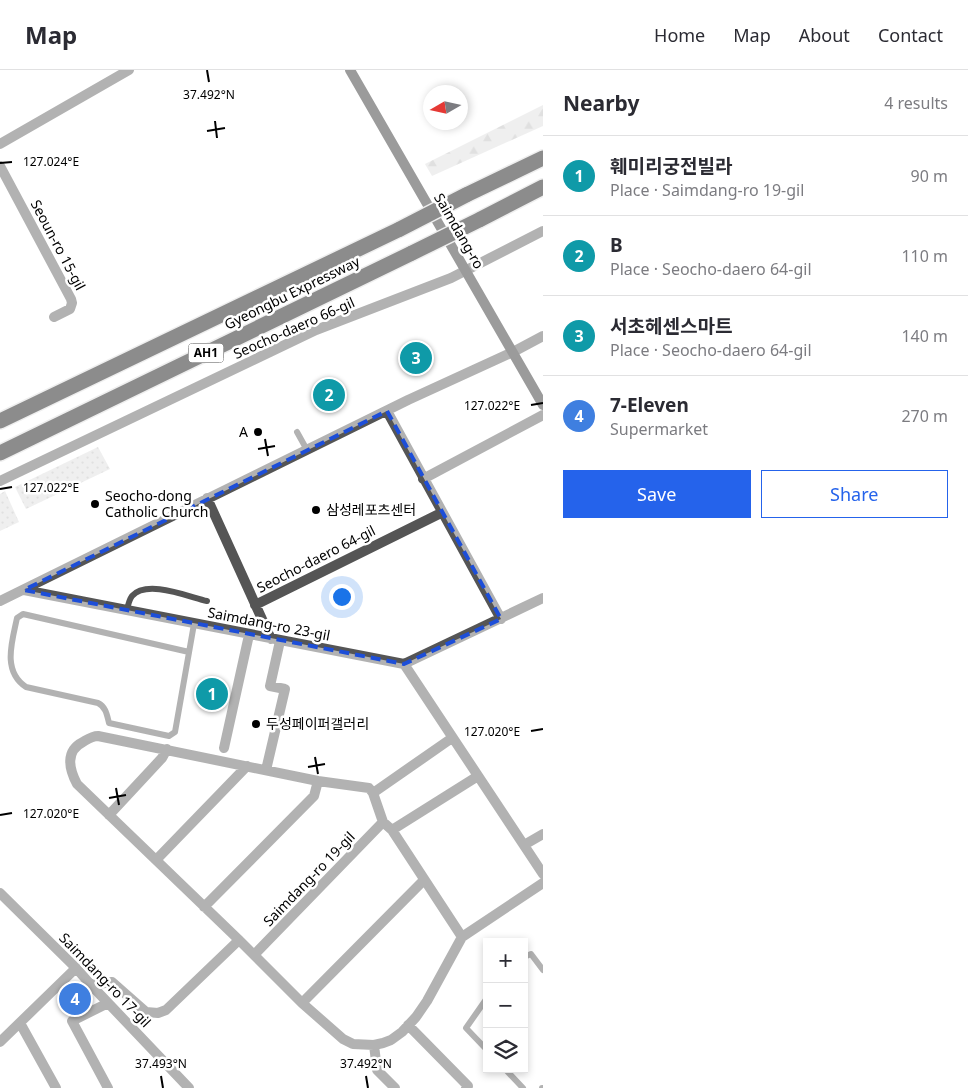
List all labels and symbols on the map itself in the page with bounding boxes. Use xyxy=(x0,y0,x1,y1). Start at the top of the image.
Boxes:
north arrow xyxy=(423,85,468,130)
text: 37.492°N xyxy=(183,86,235,103)
text: 127.024°E xyxy=(23,153,79,170)
street label: Saimdang-ro xyxy=(430,189,489,272)
street label: Seoun-ro 15-gil xyxy=(27,196,90,293)
street label: Gyeongbu Expressway xyxy=(221,251,363,334)
street label: Seocho-daero 66-gil xyxy=(230,292,357,363)
pin: 3 xyxy=(400,339,432,377)
road number: AH1 xyxy=(188,344,224,362)
pin: 2 xyxy=(313,376,345,414)
text: 127.022°E xyxy=(464,397,520,414)
place label: A xyxy=(239,422,248,441)
marker: A xyxy=(252,426,264,438)
text: 127.022°E xyxy=(23,479,79,496)
place label: Seocho-dong Catholic Church xyxy=(105,486,209,521)
marker: Seocho-dong Catholic Church xyxy=(89,498,101,510)
place label: 삼성레포츠센터 xyxy=(326,500,416,519)
marker: 삼성레포츠센터 xyxy=(310,504,322,516)
street label: Seocho-daero 64-gil xyxy=(253,520,378,597)
your location xyxy=(329,584,355,610)
street label: Saimdang-ro 23-gil xyxy=(206,602,332,645)
pin: 1 xyxy=(196,675,228,713)
place label: 두성페이퍼갤러리 xyxy=(266,714,369,733)
marker: 두성페이퍼갤러리 xyxy=(250,718,262,730)
text: 127.020°E xyxy=(464,723,520,740)
text: 127.020°E xyxy=(23,805,79,822)
street label: Saimdang-ro 19-gil xyxy=(259,827,359,930)
street label: Saimdang-ro 17-gil xyxy=(55,928,155,1031)
pin: 4 xyxy=(59,980,91,1018)
text: 37.493°N xyxy=(135,1055,187,1072)
text: 37.492°N xyxy=(340,1055,392,1072)

